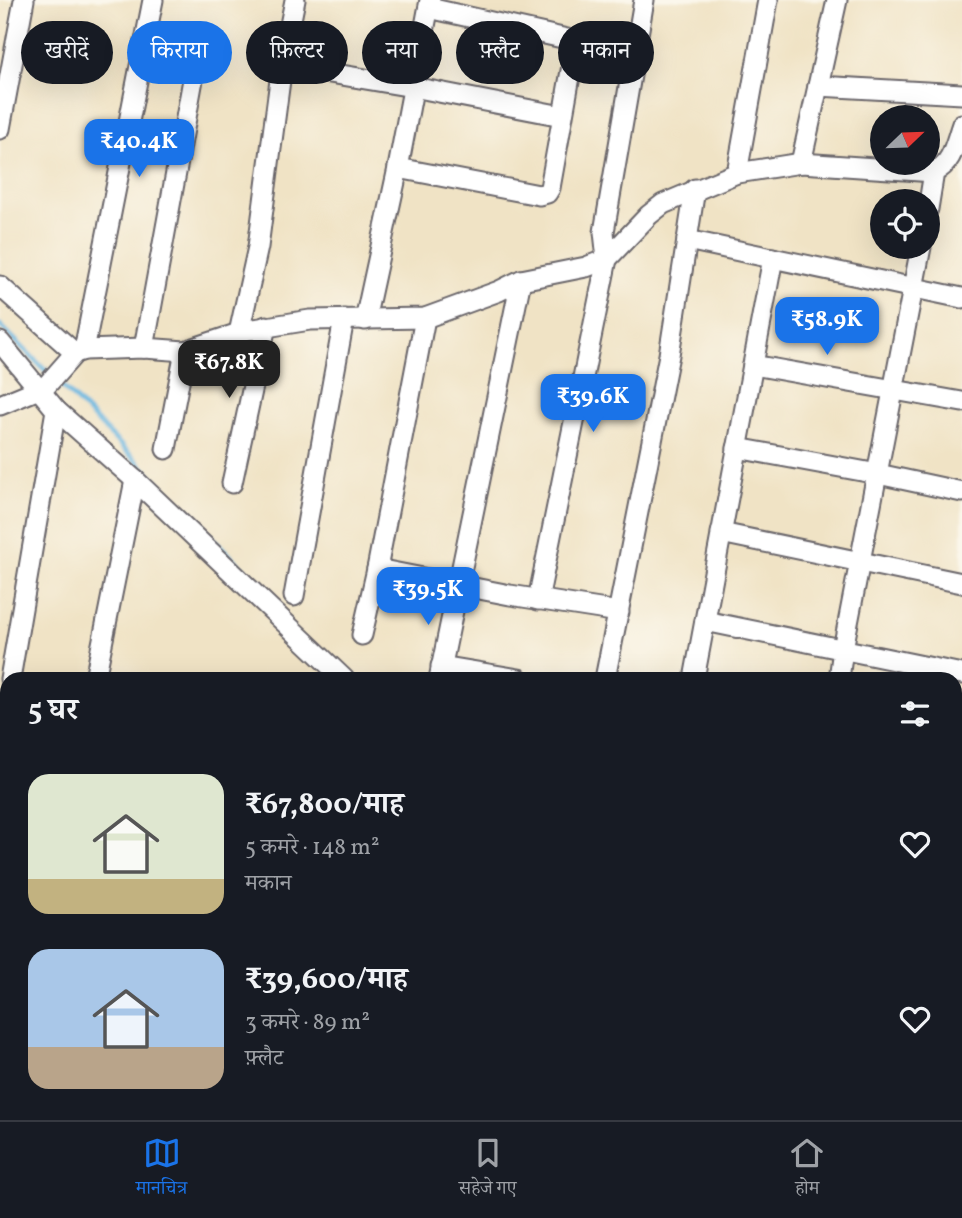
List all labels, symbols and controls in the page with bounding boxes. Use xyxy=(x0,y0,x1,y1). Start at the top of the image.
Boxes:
chip: खरीदें xyxy=(21,21,113,84)
chip: किराया xyxy=(127,21,232,84)
chip: फ़िल्टर xyxy=(246,21,348,84)
chip: नया xyxy=(362,21,442,84)
chip: फ़्लैट xyxy=(456,21,544,84)
chip: मकान xyxy=(558,21,654,84)
north arrow xyxy=(870,105,940,175)
map controls xyxy=(870,105,940,259)
pin: ₹40.4K xyxy=(82,120,196,179)
text: ₹40.4K xyxy=(100,126,178,158)
button: locate xyxy=(870,189,940,259)
pin: ₹58.9K xyxy=(770,298,884,357)
text: ₹58.9K xyxy=(791,304,863,336)
pin: ₹67.8K xyxy=(172,340,286,400)
text: ₹67.8K xyxy=(194,347,264,379)
pin: ₹39.6K xyxy=(536,374,650,434)
text: ₹39.6K xyxy=(557,381,629,413)
pin: ₹39.5K xyxy=(371,568,485,627)
text: ₹39.5K xyxy=(393,574,463,606)
text: 5 घर xyxy=(28,690,78,732)
icon: filters xyxy=(896,695,934,733)
text: ₹67,800/माह xyxy=(245,784,404,826)
icon: home xyxy=(84,802,168,886)
icon: heart xyxy=(896,825,934,863)
text: 5 कमरे · 148 m² xyxy=(245,832,379,864)
text: मकान xyxy=(245,868,292,900)
text: ₹39,600/माह xyxy=(245,959,408,1001)
icon: home xyxy=(84,977,168,1061)
icon: heart xyxy=(896,1000,934,1038)
text: 3 कमरे · 89 m² xyxy=(245,1007,370,1039)
text: फ़्लैट xyxy=(245,1043,283,1075)
tab: मानचित्र xyxy=(136,1134,187,1206)
tab: सहेजे गए xyxy=(459,1134,517,1206)
tab: होम xyxy=(788,1134,826,1206)

